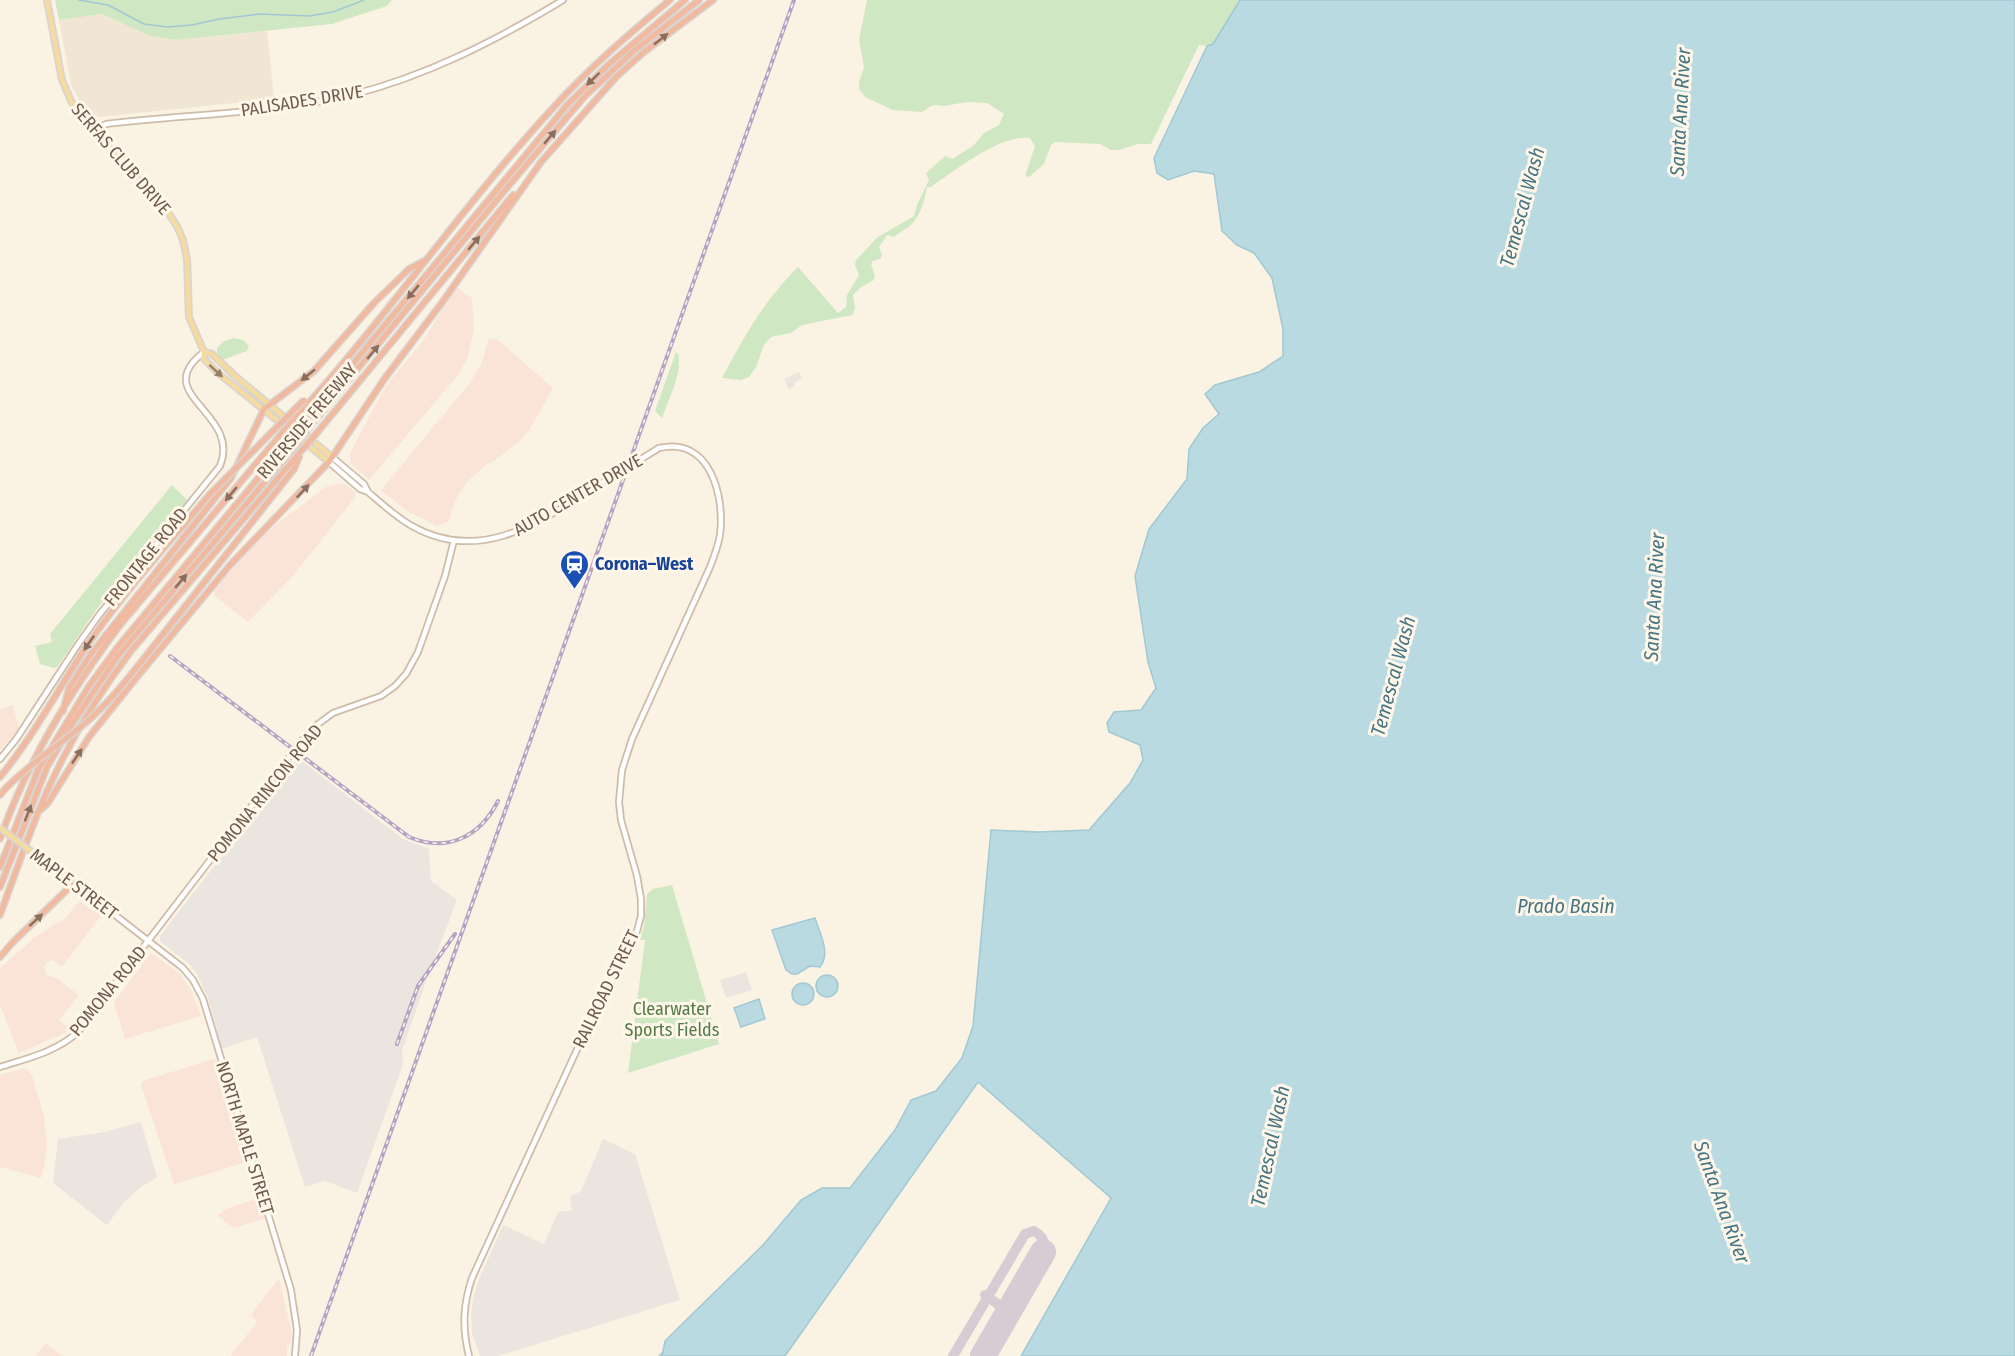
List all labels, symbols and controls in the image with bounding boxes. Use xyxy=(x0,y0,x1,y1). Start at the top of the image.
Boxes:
one-way arrow xyxy=(654,33,669,45)
water label: Santa Ana River xyxy=(1665,46,1695,178)
one-way arrow xyxy=(587,71,601,85)
street label: PALISADES DRIVE xyxy=(239,80,365,122)
street label: SERFAS CLUB DRIVE xyxy=(67,99,175,219)
one-way arrow xyxy=(543,130,556,145)
water label: Temescal Wash xyxy=(1494,144,1550,270)
one-way arrow xyxy=(467,236,480,251)
one-way arrow xyxy=(407,284,420,299)
one-way arrow xyxy=(366,344,379,360)
street label: RIVERSIDE FREEWAY xyxy=(252,359,362,483)
one-way arrow xyxy=(209,364,224,378)
one-way arrow xyxy=(300,369,316,382)
street label: AUTO CENTER DRIVE xyxy=(510,449,646,541)
one-way arrow xyxy=(295,484,309,498)
one-way arrow xyxy=(224,486,237,502)
street label: FRONTAGE ROAD xyxy=(100,503,192,611)
water label: Santa Ana River xyxy=(1639,531,1669,663)
station icon: Corona–West xyxy=(558,548,590,590)
place label: Corona–West xyxy=(595,553,694,575)
one-way arrow xyxy=(174,573,187,589)
water label: Temescal Wash xyxy=(1365,613,1421,739)
one-way arrow xyxy=(83,635,95,651)
street label: POMONA RINCON ROAD xyxy=(203,720,327,866)
one-way arrow xyxy=(71,747,82,764)
one-way arrow xyxy=(24,804,33,822)
street label: MAPLE STREET xyxy=(26,844,123,925)
water label: Prado Basin xyxy=(1517,894,1615,918)
one-way arrow xyxy=(29,913,43,927)
street label: RAILROAD STREET xyxy=(568,926,644,1052)
street label: POMONA ROAD xyxy=(65,941,151,1041)
park label: Clearwater Sports Fields xyxy=(625,998,720,1041)
street label: NORTH MAPLE STREET xyxy=(211,1059,279,1218)
water label: Temescal Wash xyxy=(1245,1083,1295,1209)
water label: Santa Ana River xyxy=(1688,1137,1756,1268)

